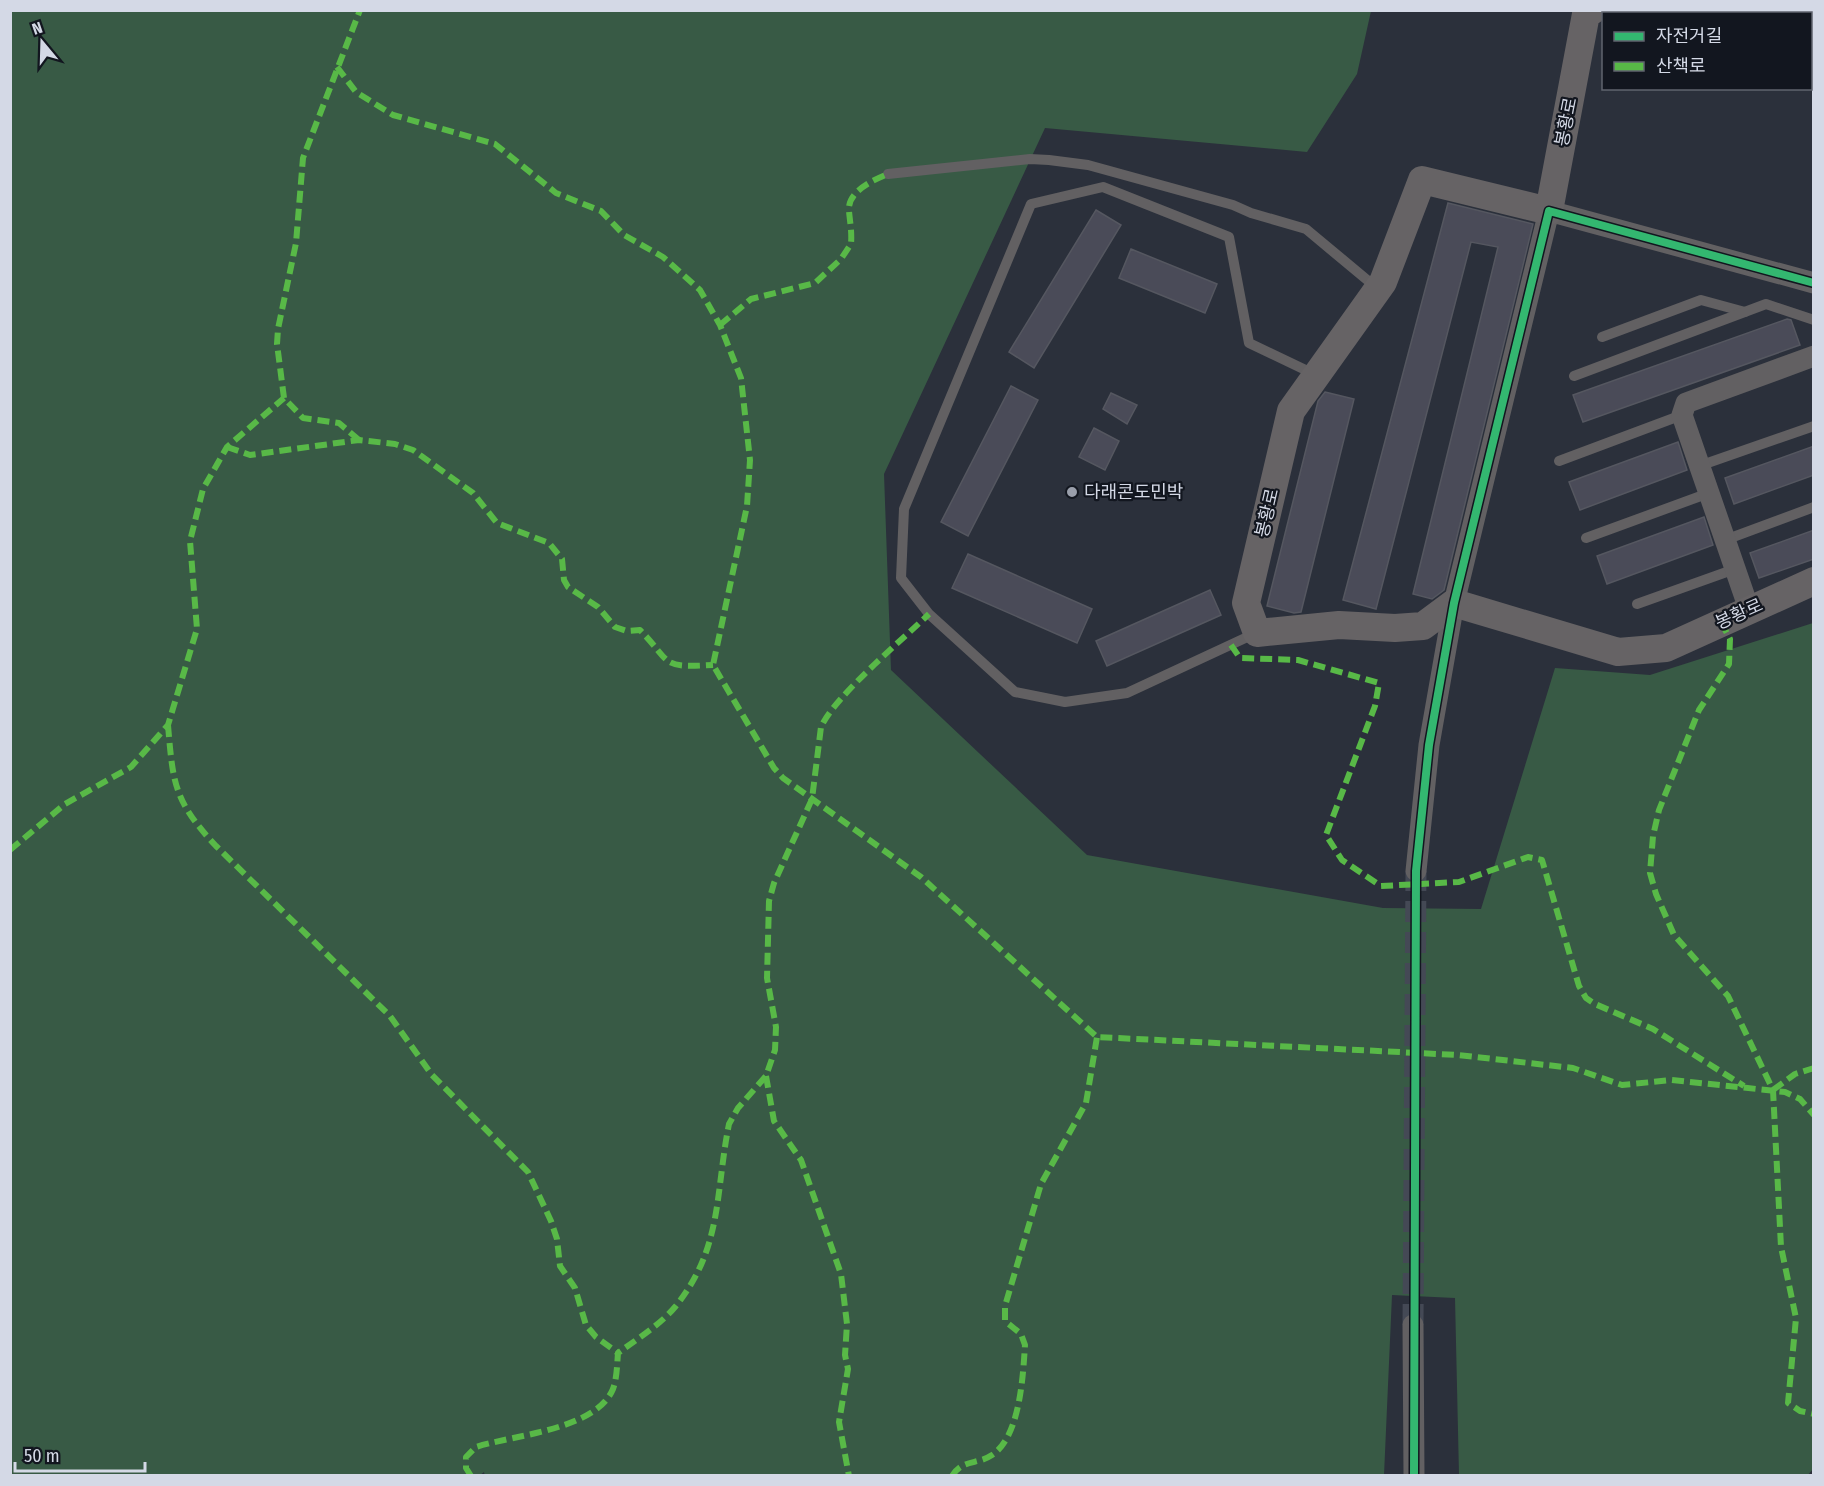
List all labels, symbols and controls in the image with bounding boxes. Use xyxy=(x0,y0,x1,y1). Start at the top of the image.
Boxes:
north arrow xyxy=(12,12,72,72)
legend xyxy=(1602,12,1812,90)
text: N xyxy=(30,18,45,39)
text: 자전거길 xyxy=(1656,25,1722,47)
text: 산책로 xyxy=(1656,55,1706,77)
street label: 봉황로 xyxy=(1550,96,1582,148)
place label: 다래콘도민박 xyxy=(1084,481,1183,503)
marker: 다래콘도민박 xyxy=(1065,485,1079,499)
street label: 봉황로 xyxy=(1251,486,1283,540)
street label: 봉황로 xyxy=(1712,594,1766,634)
scale bar xyxy=(15,1435,146,1473)
text: 50 m xyxy=(24,1445,60,1467)

